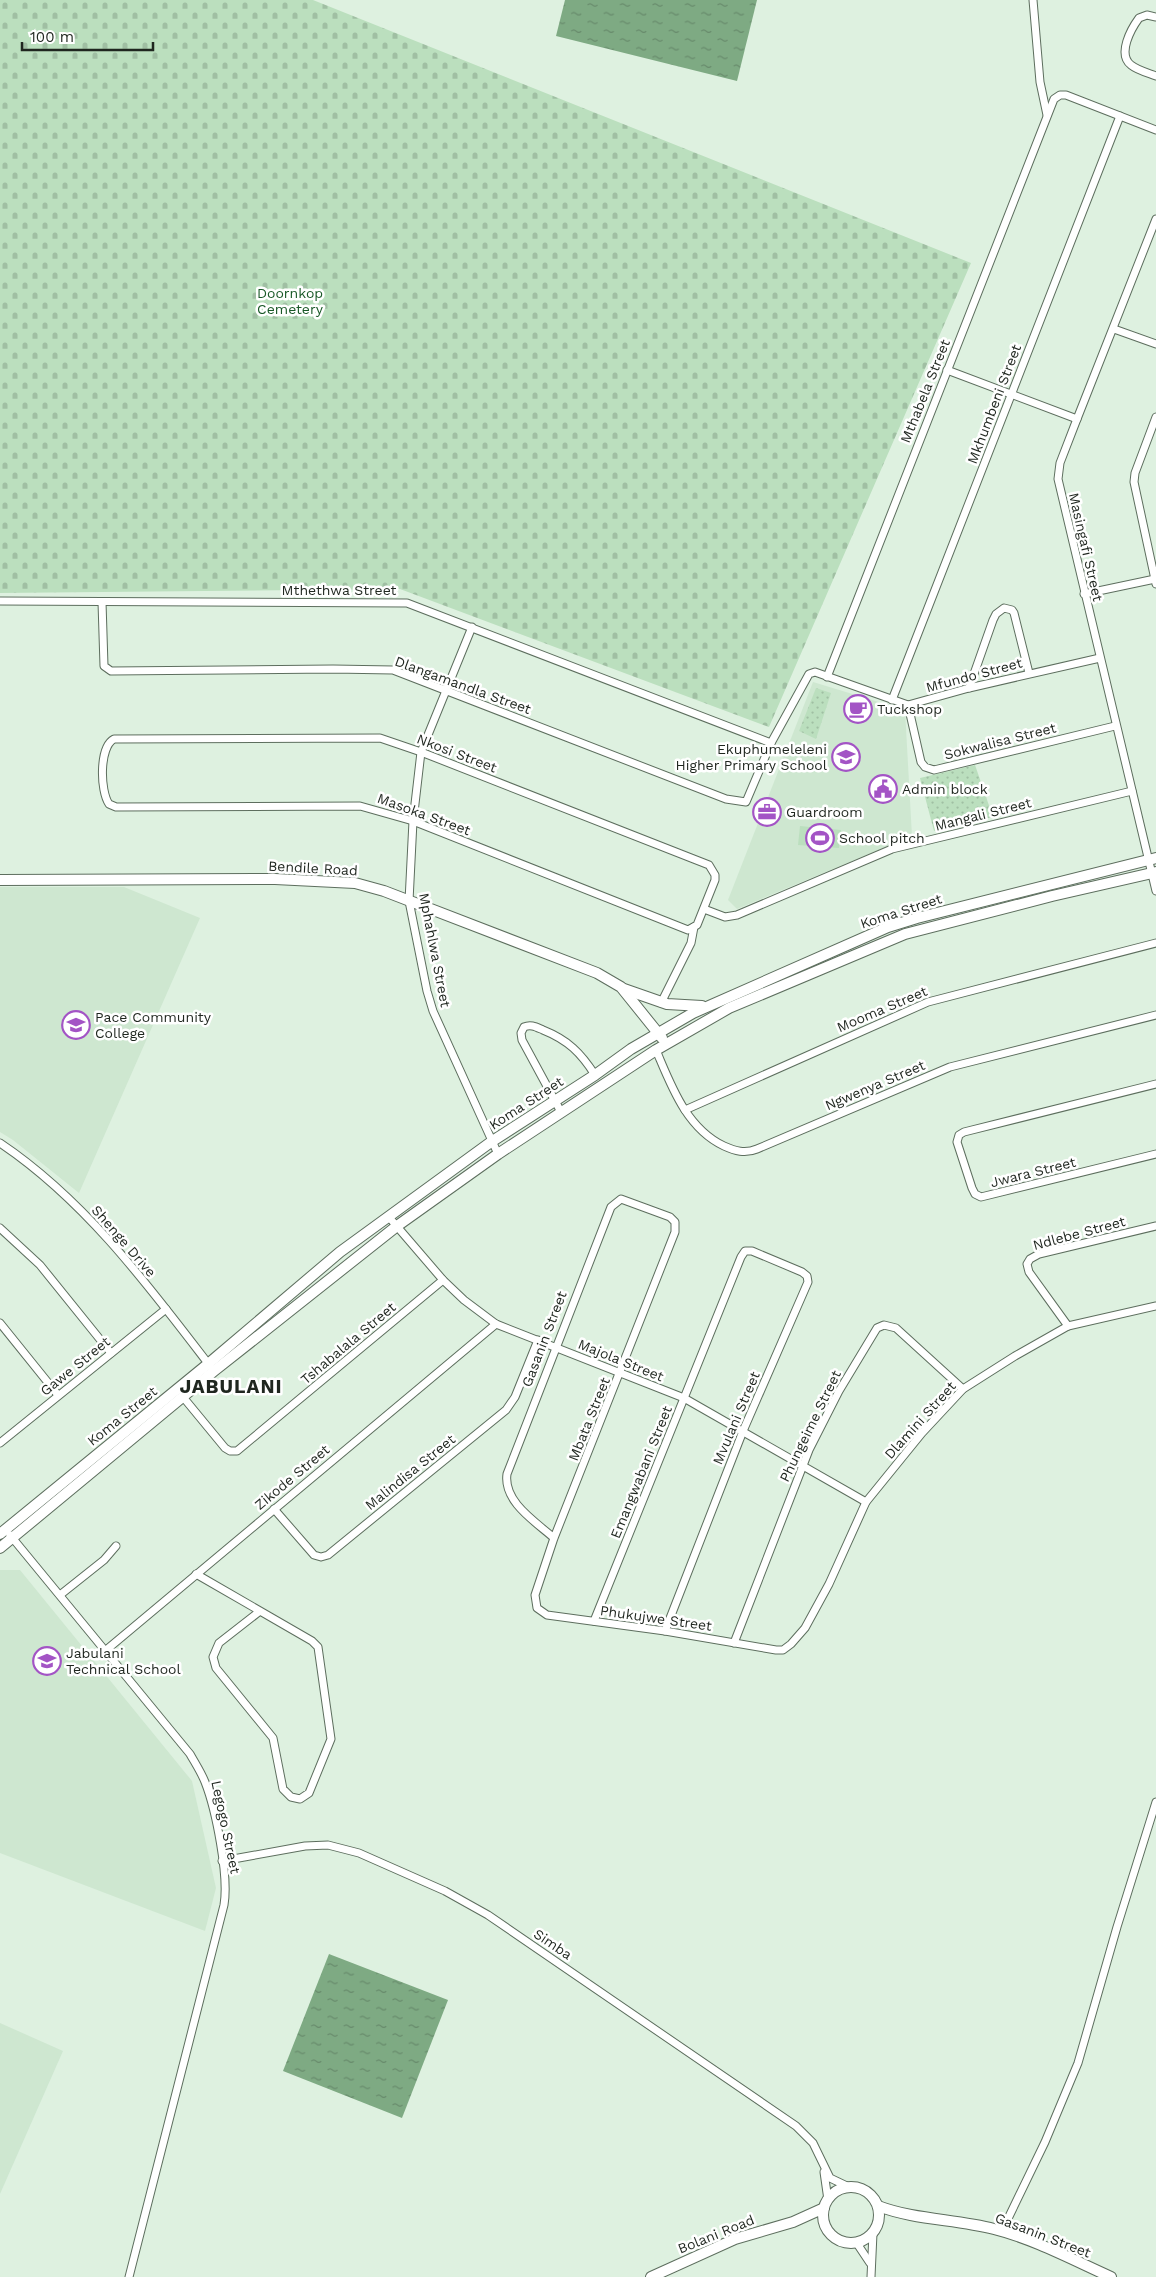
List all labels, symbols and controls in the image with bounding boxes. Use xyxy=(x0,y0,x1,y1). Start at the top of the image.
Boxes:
scale bar xyxy=(22,20,154,52)
text: 100 m xyxy=(30,28,74,46)
park label: Doornkop Cemetery xyxy=(257,285,324,317)
street label: Mthabela Street xyxy=(897,337,953,445)
street label: Mkhumbeni Street xyxy=(964,342,1024,466)
street label: Masingafi Street xyxy=(1066,491,1106,603)
street label: Mthethwa Street xyxy=(282,582,397,598)
street label: Dlangamandla Street xyxy=(393,653,533,717)
street label: Mfundo Street xyxy=(924,654,1024,696)
cafe icon: Tuckshop xyxy=(843,694,873,724)
place label: Tuckshop xyxy=(877,701,942,717)
street label: Sokwalisa Street xyxy=(942,719,1058,763)
street label: Nkosi Street xyxy=(415,730,499,776)
place label: Ekuphumeleleni Higher Primary School xyxy=(675,741,828,773)
school or university icon: Ekuphumeleleni Higher Primary School xyxy=(831,742,861,772)
public building icon: Admin block xyxy=(868,774,898,804)
place label: Admin block xyxy=(902,781,988,797)
street label: Masoka Street xyxy=(375,790,473,838)
street label: Mangali Street xyxy=(933,794,1033,834)
office icon: Guardroom xyxy=(752,797,782,827)
place label: Guardroom xyxy=(786,804,863,820)
sports icon: School pitch xyxy=(805,823,835,853)
place label: School pitch xyxy=(839,830,925,846)
street label: Bendile Road xyxy=(268,858,358,878)
street label: Koma Street xyxy=(858,890,944,932)
street label: Mphahlwa Street xyxy=(416,892,454,1009)
street label: Mooma Street xyxy=(834,983,930,1035)
place label: Pace Community College xyxy=(95,1009,212,1041)
school or university icon: Pace Community College xyxy=(61,1010,91,1040)
street label: Ngwenya Street xyxy=(823,1057,928,1113)
street label: Koma Street xyxy=(486,1073,566,1133)
street label: Jwara Street xyxy=(989,1154,1077,1190)
street label: Shenge Drive xyxy=(89,1202,159,1280)
street label: Ndlebe Street xyxy=(1031,1213,1127,1253)
street label: Gasanin Street xyxy=(518,1289,570,1389)
street label: Tshabalala Street xyxy=(297,1299,399,1387)
street label: Gawe Street xyxy=(37,1333,113,1399)
street label: Majola Street xyxy=(576,1336,666,1384)
street label: Phungeime Street xyxy=(776,1368,844,1484)
street label: Mvulani Street xyxy=(709,1369,763,1467)
district label: JABULANI xyxy=(179,1375,283,1398)
street label: Mbata Street xyxy=(565,1375,613,1463)
street label: Dlamini Street xyxy=(881,1378,959,1462)
street label: Koma Street xyxy=(84,1383,160,1449)
street label: Emangwabani Street xyxy=(607,1403,675,1541)
street label: Malindisa Street xyxy=(362,1431,458,1513)
street label: Zikode Street xyxy=(251,1441,333,1513)
street label: Phukujwe Street xyxy=(599,1602,713,1634)
place label: Jabulani Technical School xyxy=(66,1645,182,1677)
school or university icon: Jabulani Technical School xyxy=(32,1646,62,1676)
street label: Legogo Street xyxy=(208,1779,244,1875)
street label: Simba xyxy=(531,1925,575,1963)
street label: Gasanin Street xyxy=(993,2209,1093,2261)
street label: Bolani Road xyxy=(675,2211,757,2257)

